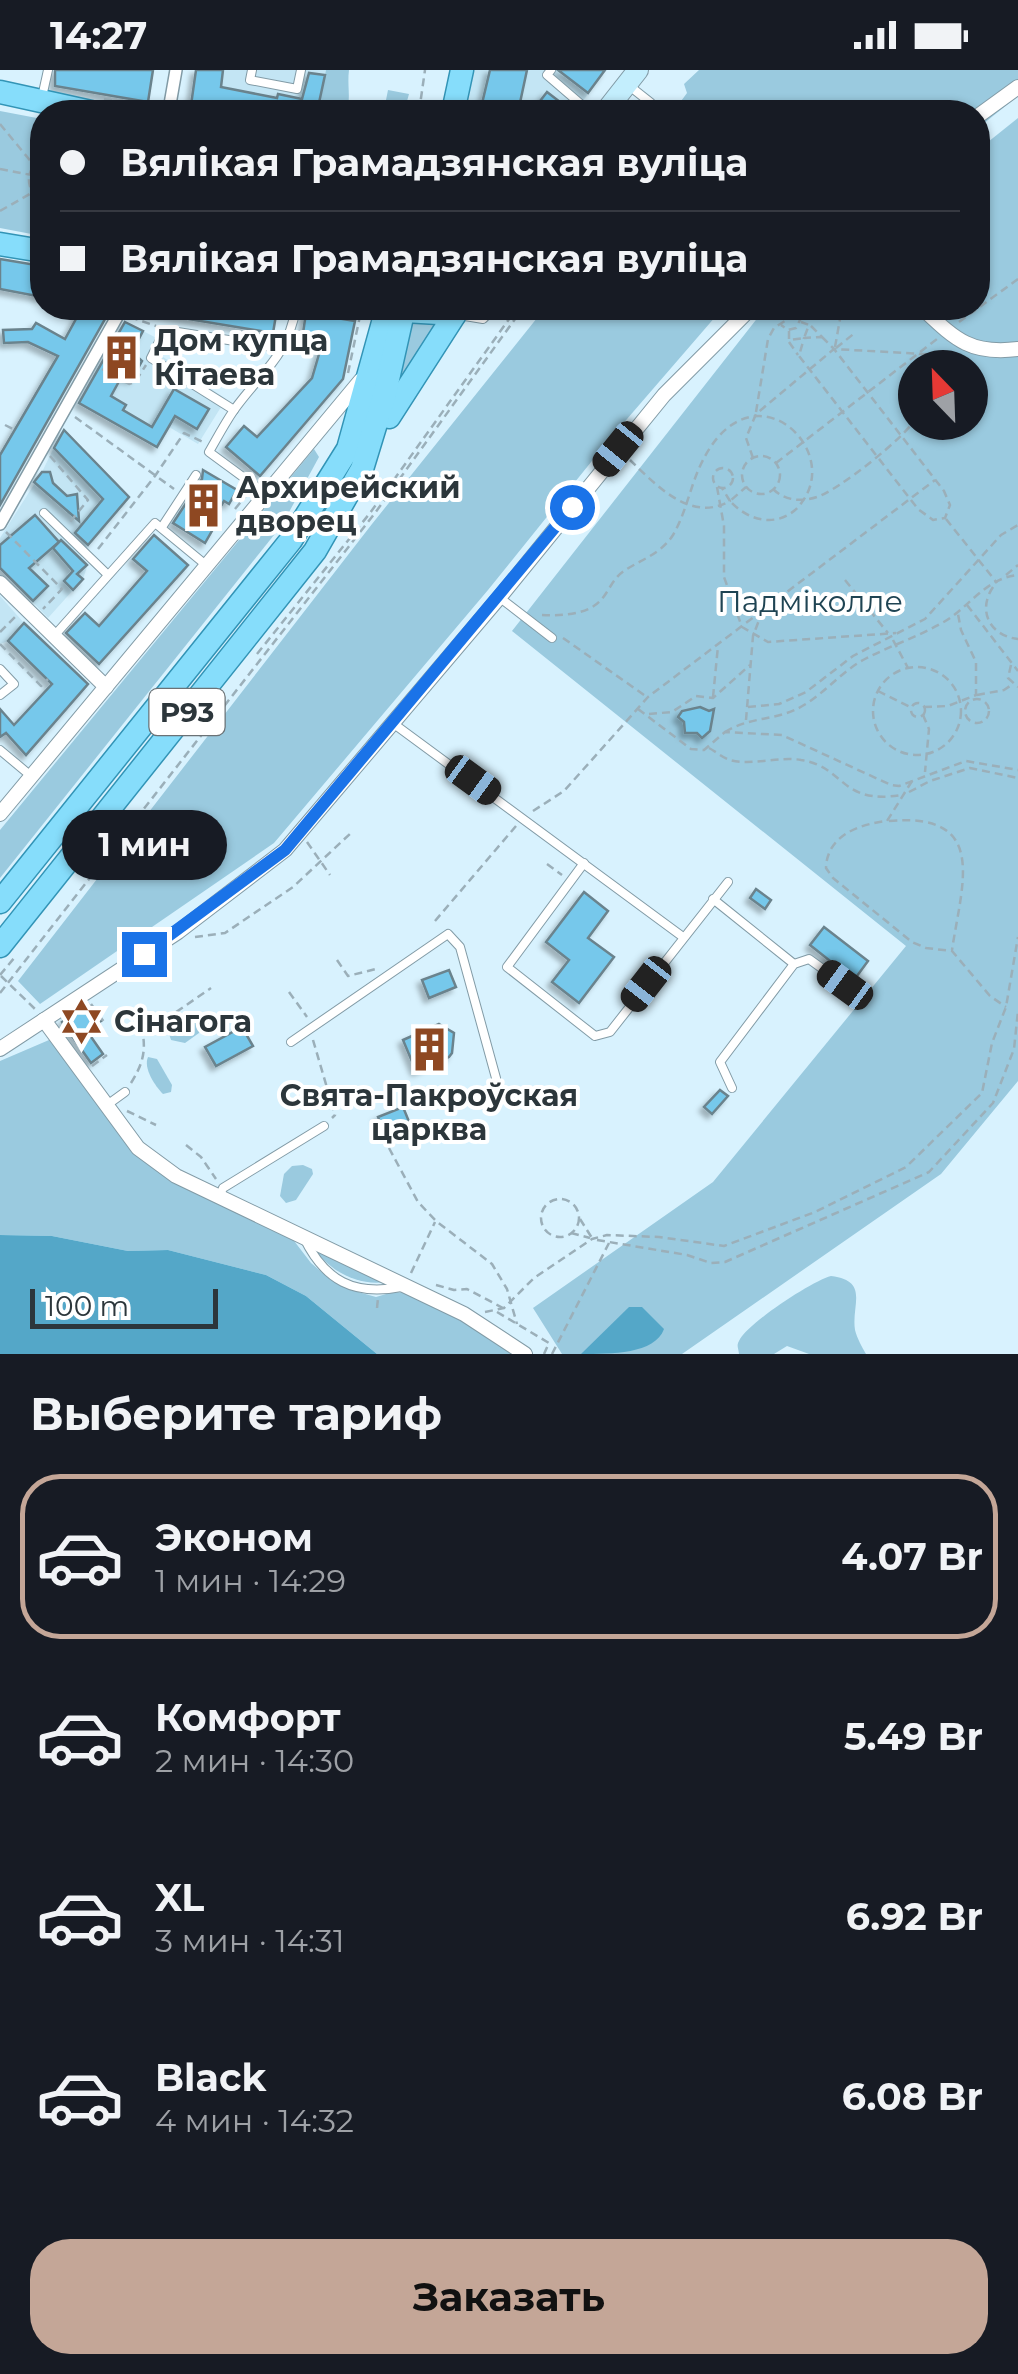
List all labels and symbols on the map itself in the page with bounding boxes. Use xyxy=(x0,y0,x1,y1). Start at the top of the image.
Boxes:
place label: Дом купца Кітаева xyxy=(154,322,328,393)
building icon: Дом купца Кітаева xyxy=(97,334,145,382)
north arrow xyxy=(898,350,988,440)
car xyxy=(587,416,649,482)
place label: Архирейский дворец xyxy=(236,469,460,540)
building icon: Архирейский дворец xyxy=(179,481,227,529)
route start xyxy=(550,485,595,530)
park label: Падміколле xyxy=(717,583,903,620)
road number: Р93 xyxy=(150,689,224,735)
car xyxy=(440,750,506,810)
callout: 1 мин xyxy=(62,809,226,879)
route end xyxy=(122,932,167,977)
car xyxy=(616,951,676,1017)
car xyxy=(812,955,878,1015)
synagogue icon: Сінагога xyxy=(57,998,105,1046)
place label: Сінагога xyxy=(114,1003,252,1040)
building icon: Свята-Пакроўская царква xyxy=(405,1025,453,1073)
place label: Свята-Пакроўская царква xyxy=(280,1077,578,1148)
scale bar xyxy=(30,1284,218,1328)

